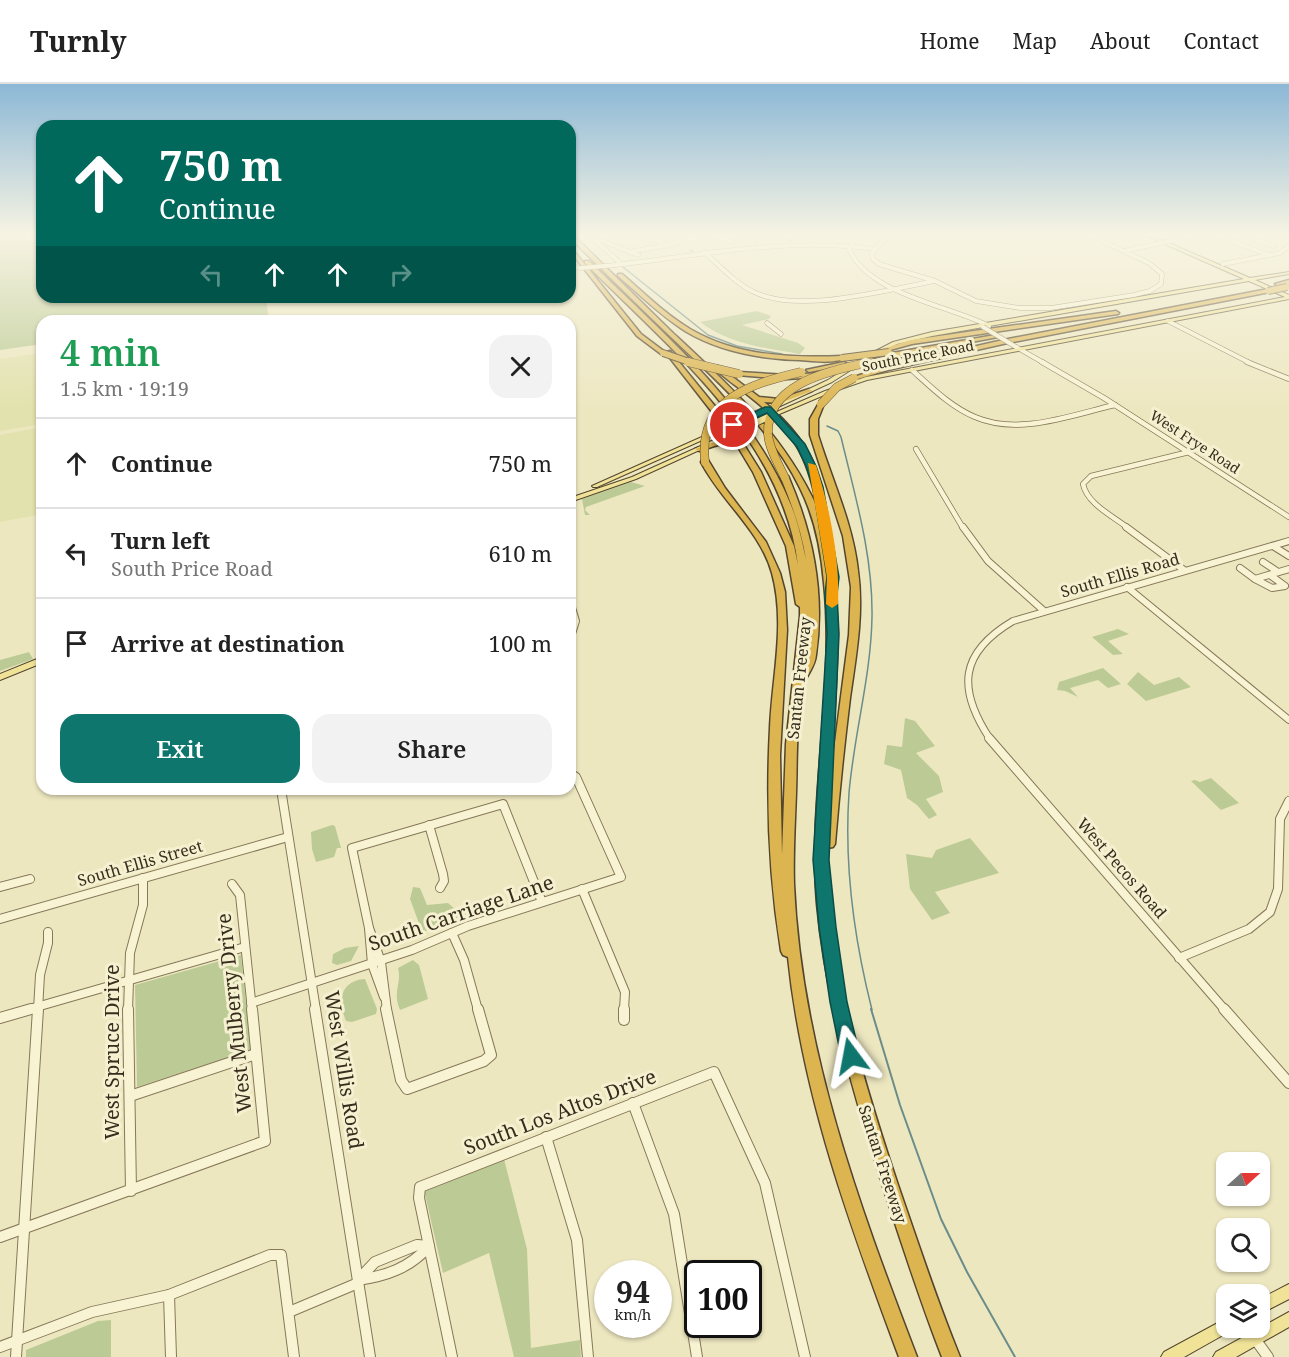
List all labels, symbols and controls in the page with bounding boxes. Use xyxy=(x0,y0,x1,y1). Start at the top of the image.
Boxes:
text: Turnly xyxy=(30,22,126,60)
text: Home xyxy=(920,27,980,55)
text: Map xyxy=(1013,27,1057,55)
text: About xyxy=(1090,27,1151,55)
text: Contact xyxy=(1184,27,1259,55)
text: 750 m xyxy=(159,136,283,193)
icon: ahead xyxy=(60,144,138,222)
text: Continue xyxy=(159,190,276,227)
icon: left xyxy=(195,258,228,291)
icon: ahead xyxy=(258,258,291,291)
icon: ahead xyxy=(321,258,354,291)
icon: right xyxy=(384,258,417,291)
text: 4 min xyxy=(60,328,161,377)
button: close xyxy=(489,335,552,398)
street label: South Price Road xyxy=(860,335,976,376)
text: 1.5 km · 19:19 xyxy=(60,375,189,402)
pin xyxy=(707,399,758,450)
street label: West Frye Road xyxy=(1147,405,1244,478)
icon: arrive xyxy=(716,408,749,441)
icon: ahead xyxy=(60,447,93,480)
text: Continue xyxy=(111,448,213,478)
text: 750 m xyxy=(489,448,552,478)
text: Turn left xyxy=(111,525,210,555)
icon: left xyxy=(60,537,93,570)
text: 610 m xyxy=(489,538,552,568)
street label: South Ellis Road xyxy=(1058,547,1182,603)
text: South Price Road xyxy=(111,555,273,582)
street label: Santan Freeway xyxy=(782,615,816,740)
icon: arrive xyxy=(60,627,93,660)
text: Arrive at destination xyxy=(111,628,345,658)
text: 100 m xyxy=(489,628,552,658)
button: Exit xyxy=(60,714,300,783)
button: Share xyxy=(312,714,552,783)
street label: West Pecos Road xyxy=(1072,813,1172,923)
street label: South Ellis Street xyxy=(75,835,205,891)
street label: South Carriage Lane xyxy=(365,868,557,957)
street label: West Mulberry Drive xyxy=(210,912,257,1114)
street label: West Spruce Drive xyxy=(98,964,125,1140)
street label: West Willis Road xyxy=(319,989,370,1151)
position arrow xyxy=(819,1024,883,1088)
street label: South Los Altos Drive xyxy=(460,1062,660,1161)
street label: Santan Freeway xyxy=(854,1102,913,1227)
north arrow xyxy=(1216,1152,1270,1206)
map controls xyxy=(1216,1152,1270,1338)
button: search xyxy=(1216,1218,1270,1272)
speed limit sign: 100 xyxy=(684,1260,762,1338)
text: 94 xyxy=(616,1271,650,1312)
button: layers xyxy=(1216,1284,1270,1338)
text: km/h xyxy=(615,1304,651,1324)

